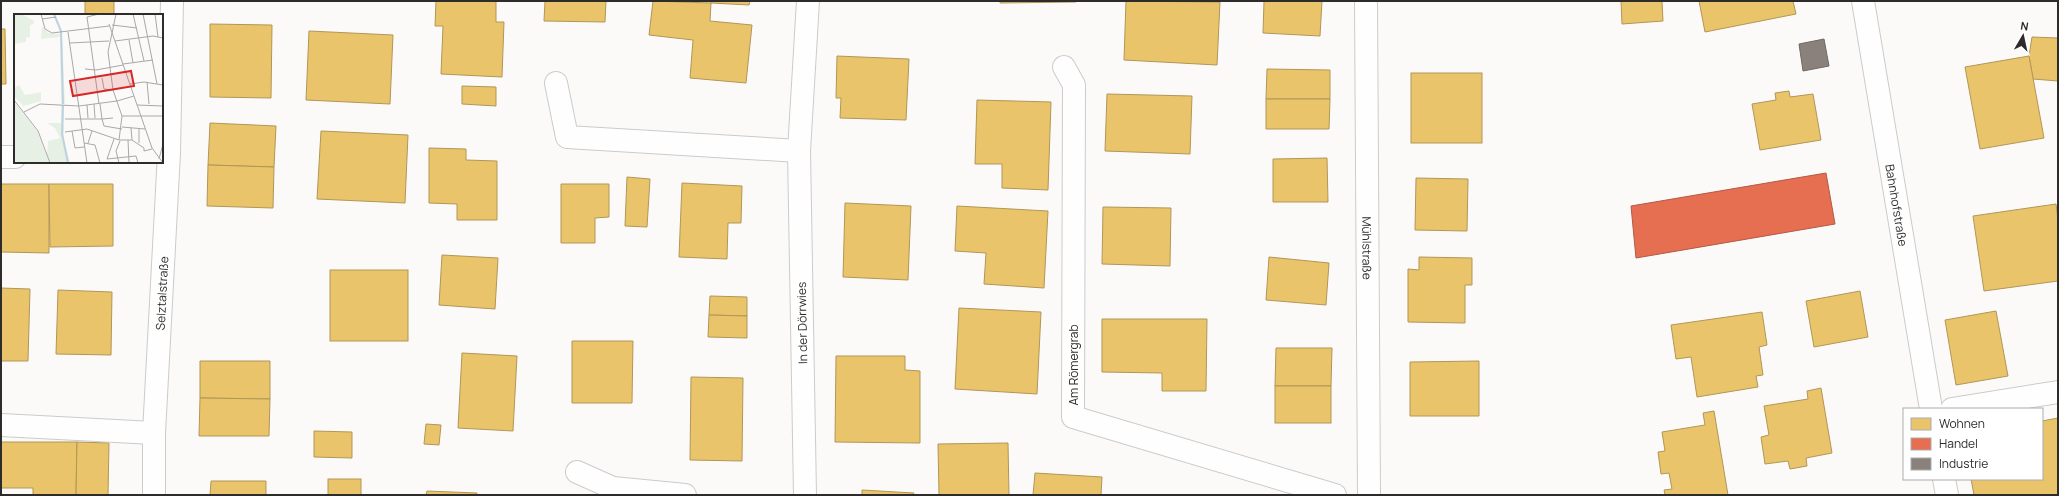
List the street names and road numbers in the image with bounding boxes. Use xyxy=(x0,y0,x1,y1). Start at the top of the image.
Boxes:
street label: Bahnhofstraße xyxy=(1882,163,1912,247)
street label: Mühlstraße xyxy=(1359,216,1376,280)
street label: Selztalstraße xyxy=(151,256,172,331)
street label: In der Dörrwies xyxy=(793,282,811,364)
street label: Am Römergrab xyxy=(1065,324,1082,406)

